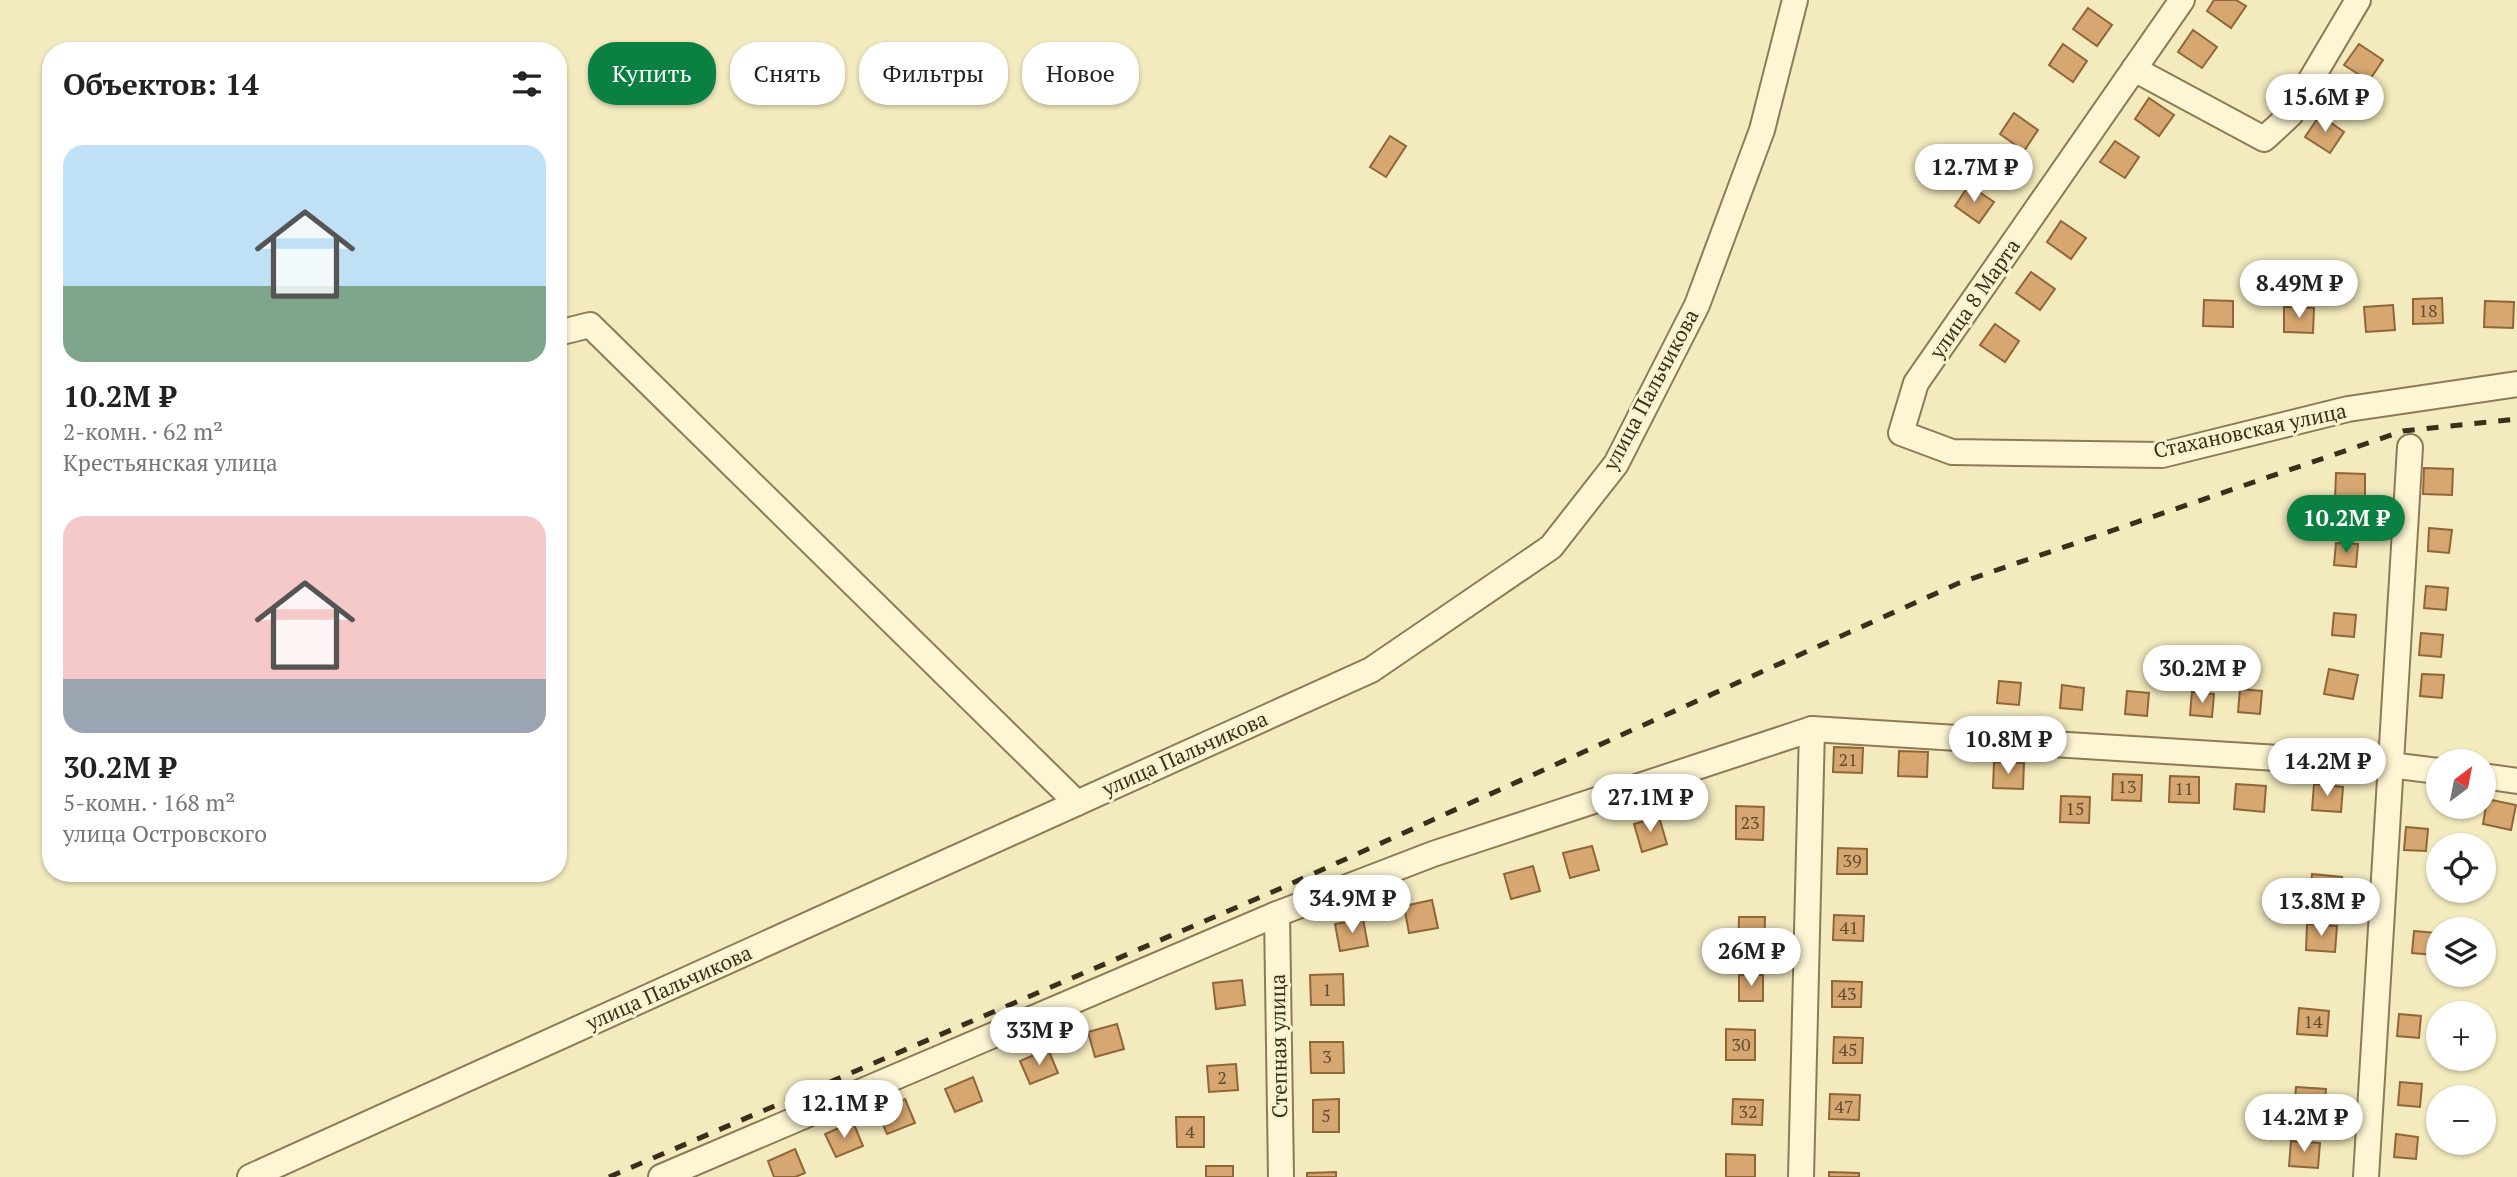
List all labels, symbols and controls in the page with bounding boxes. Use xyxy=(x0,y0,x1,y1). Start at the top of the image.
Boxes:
chip: Купить xyxy=(588,42,716,105)
chip: Снять xyxy=(730,42,845,105)
chip: Фильтры xyxy=(859,42,1008,105)
chip: Новое xyxy=(1022,42,1139,105)
text: Объектов: 14 xyxy=(63,64,259,104)
icon: filters xyxy=(508,65,546,103)
pin: 15.6M ₽ xyxy=(2260,74,2390,134)
text: 15.6M ₽ xyxy=(2282,81,2368,112)
pin: 12.7M ₽ xyxy=(1909,144,2039,204)
text: 12.7M ₽ xyxy=(1931,151,2017,182)
icon: home xyxy=(242,191,368,317)
street label: улица 8 Марта xyxy=(1922,232,2026,365)
pin: 8.49M ₽ xyxy=(2234,260,2364,320)
text: 8.49M ₽ xyxy=(2256,267,2342,298)
house number: 18 xyxy=(2418,298,2438,322)
street label: улица Пальчикова xyxy=(1595,304,1705,476)
text: 10.2M ₽ xyxy=(63,376,176,416)
street label: Стахановская улица xyxy=(2151,396,2349,464)
text: 2-комн. · 62 m² xyxy=(63,416,223,447)
text: Крестьянская улица xyxy=(63,447,278,478)
pin: 10.2M ₽ xyxy=(2281,496,2411,555)
text: 10.2M ₽ xyxy=(2303,502,2389,533)
icon: home xyxy=(242,562,368,688)
pin: 30.2M ₽ xyxy=(2137,646,2267,705)
text: 30.2M ₽ xyxy=(2159,652,2245,683)
street label: улица Пальчикова xyxy=(1096,704,1272,803)
pin: 10.8M ₽ xyxy=(1943,716,2073,776)
text: 10.8M ₽ xyxy=(1965,723,2051,754)
pin: 14.2M ₽ xyxy=(2262,738,2392,798)
text: 14.2M ₽ xyxy=(2284,745,2370,776)
text: 30.2M ₽ xyxy=(63,747,176,787)
house number: 21 xyxy=(1838,747,1858,771)
north arrow xyxy=(2426,749,2496,819)
map controls xyxy=(2426,749,2496,1155)
pin: 27.1M ₽ xyxy=(1585,774,1715,834)
house number: 13 xyxy=(2117,774,2137,798)
house number: 11 xyxy=(2174,776,2194,800)
text: 27.1M ₽ xyxy=(1607,781,1693,812)
text: 5-комн. · 168 m² xyxy=(63,787,235,818)
house number: 15 xyxy=(2065,796,2085,820)
house number: 23 xyxy=(1740,810,1760,834)
text: улица Островского xyxy=(63,818,267,849)
button: locate xyxy=(2426,833,2496,903)
house number: 39 xyxy=(1842,848,1862,872)
pin: 34.9M ₽ xyxy=(1287,876,1417,935)
pin: 13.8M ₽ xyxy=(2256,878,2386,938)
text: 34.9M ₽ xyxy=(1309,882,1395,913)
text: 13.8M ₽ xyxy=(2278,885,2364,916)
house number: 41 xyxy=(1839,915,1859,939)
button: layers xyxy=(2426,917,2496,987)
pin: 26M ₽ xyxy=(1702,928,1800,988)
text: 26M ₽ xyxy=(1718,935,1784,966)
street label: улица Пальчикова xyxy=(580,938,756,1037)
street label: Степная улица xyxy=(1263,973,1293,1118)
house number: 1 xyxy=(1322,977,1332,1001)
house number: 43 xyxy=(1837,981,1857,1005)
button: + xyxy=(2426,1001,2496,1071)
pin: 33M ₽ xyxy=(990,1007,1088,1067)
house number: 14 xyxy=(2303,1009,2323,1033)
text: 33M ₽ xyxy=(1006,1014,1072,1045)
house number: 30 xyxy=(1731,1032,1751,1056)
house number: 45 xyxy=(1838,1037,1858,1061)
house number: 3 xyxy=(1322,1044,1332,1068)
house number: 2 xyxy=(1217,1065,1227,1089)
pin: 12.1M ₽ xyxy=(779,1080,909,1140)
button: − xyxy=(2426,1085,2496,1155)
text: 12.1M ₽ xyxy=(801,1087,887,1118)
house number: 47 xyxy=(1834,1094,1854,1118)
pin: 14.2M ₽ xyxy=(2239,1094,2369,1154)
house number: 32 xyxy=(1738,1099,1758,1123)
text: 14.2M ₽ xyxy=(2261,1101,2347,1132)
house number: 5 xyxy=(1321,1103,1331,1127)
house number: 4 xyxy=(1185,1119,1195,1143)

